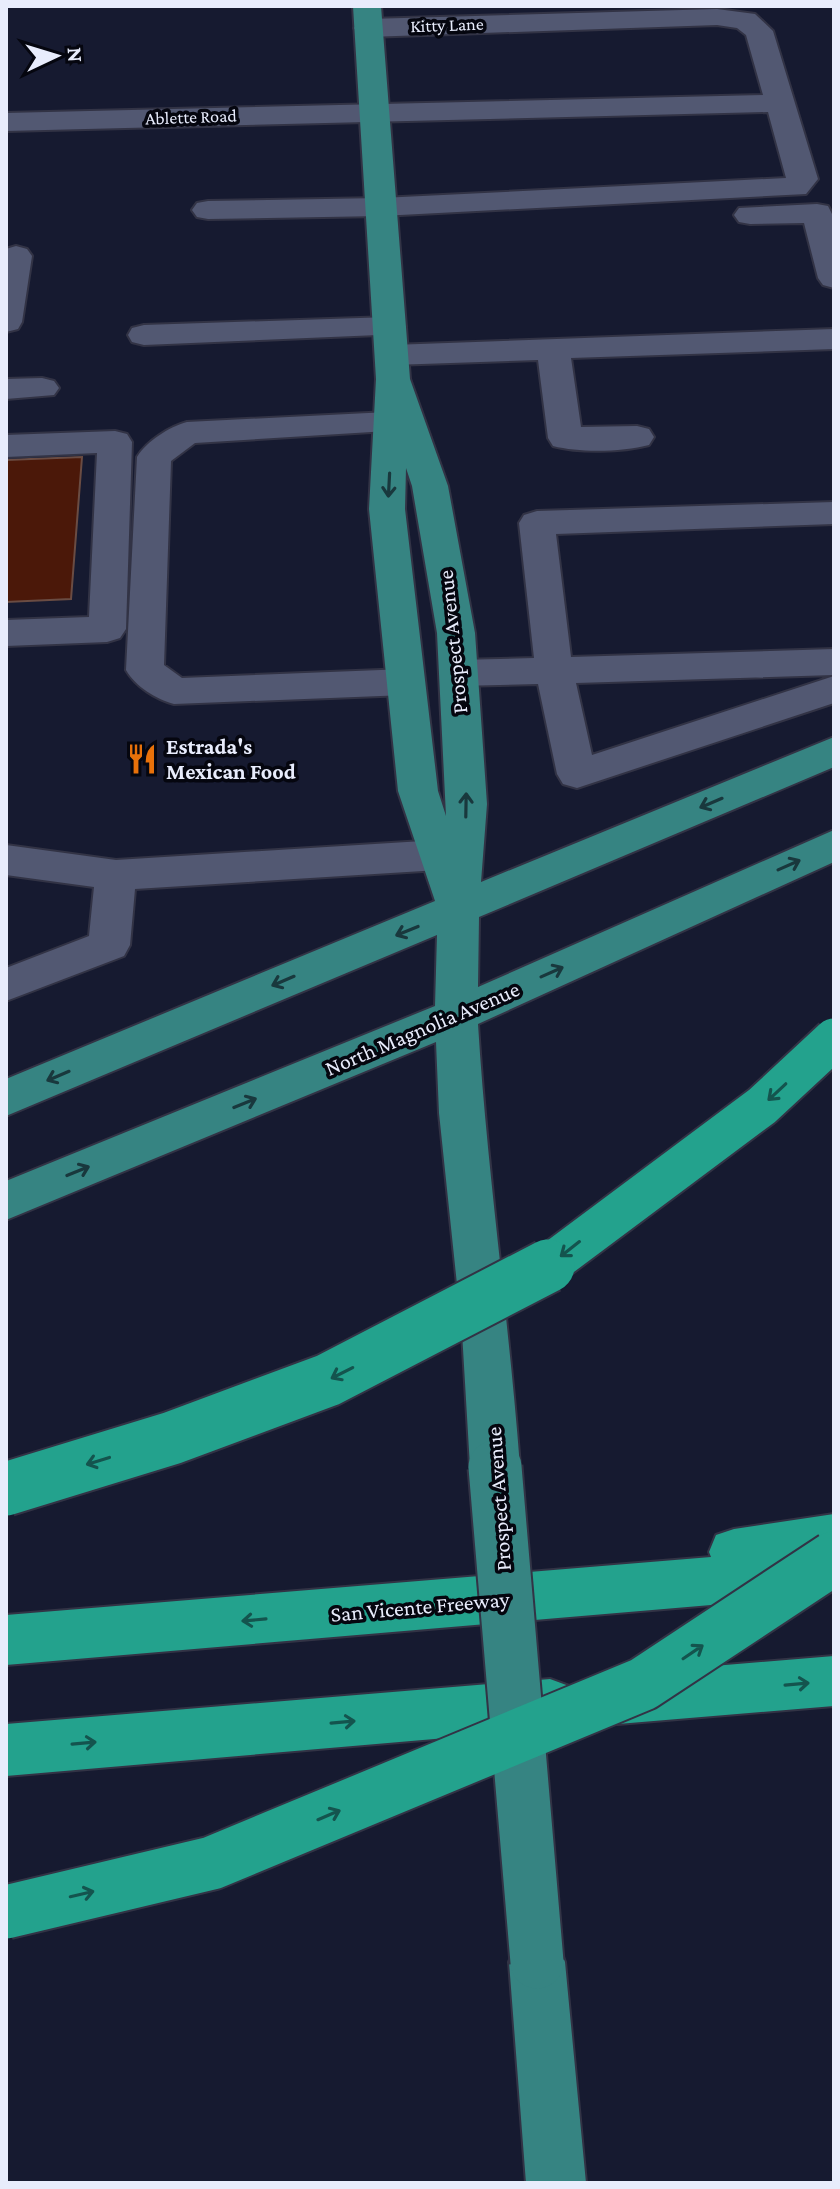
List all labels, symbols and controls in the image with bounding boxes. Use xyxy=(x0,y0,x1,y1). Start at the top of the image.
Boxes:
street label: Kitty Lane xyxy=(410,14,484,36)
north arrow xyxy=(16,16,96,96)
text: N xyxy=(62,46,88,63)
street label: Ablette Road xyxy=(145,105,238,129)
one-way arrow xyxy=(381,471,396,498)
street label: Prospect Avenue xyxy=(433,569,472,715)
place label: Estrada's Mexican Food xyxy=(166,734,296,784)
restaurant icon: Estrada's Mexican Food xyxy=(125,742,159,776)
one-way arrow xyxy=(458,792,473,819)
one-way arrow xyxy=(699,797,723,812)
one-way arrow xyxy=(777,857,801,872)
one-way arrow xyxy=(395,925,420,940)
one-way arrow xyxy=(539,963,564,978)
one-way arrow xyxy=(271,975,296,989)
street label: North Magnolia Avenue xyxy=(321,976,523,1081)
one-way arrow xyxy=(46,1070,71,1085)
one-way arrow xyxy=(767,1082,787,1101)
one-way arrow xyxy=(232,1094,256,1109)
one-way arrow xyxy=(65,1163,90,1178)
one-way arrow xyxy=(560,1241,581,1258)
one-way arrow xyxy=(331,1366,355,1382)
street label: Prospect Avenue xyxy=(481,1426,516,1572)
one-way arrow xyxy=(85,1454,111,1469)
street label: San Vicente Freeway xyxy=(330,1586,511,1627)
one-way arrow xyxy=(241,1613,268,1628)
one-way arrow xyxy=(681,1643,703,1660)
one-way arrow xyxy=(783,1676,810,1691)
one-way arrow xyxy=(329,1714,356,1729)
one-way arrow xyxy=(70,1735,97,1750)
one-way arrow xyxy=(316,1807,341,1821)
one-way arrow xyxy=(69,1886,94,1901)

